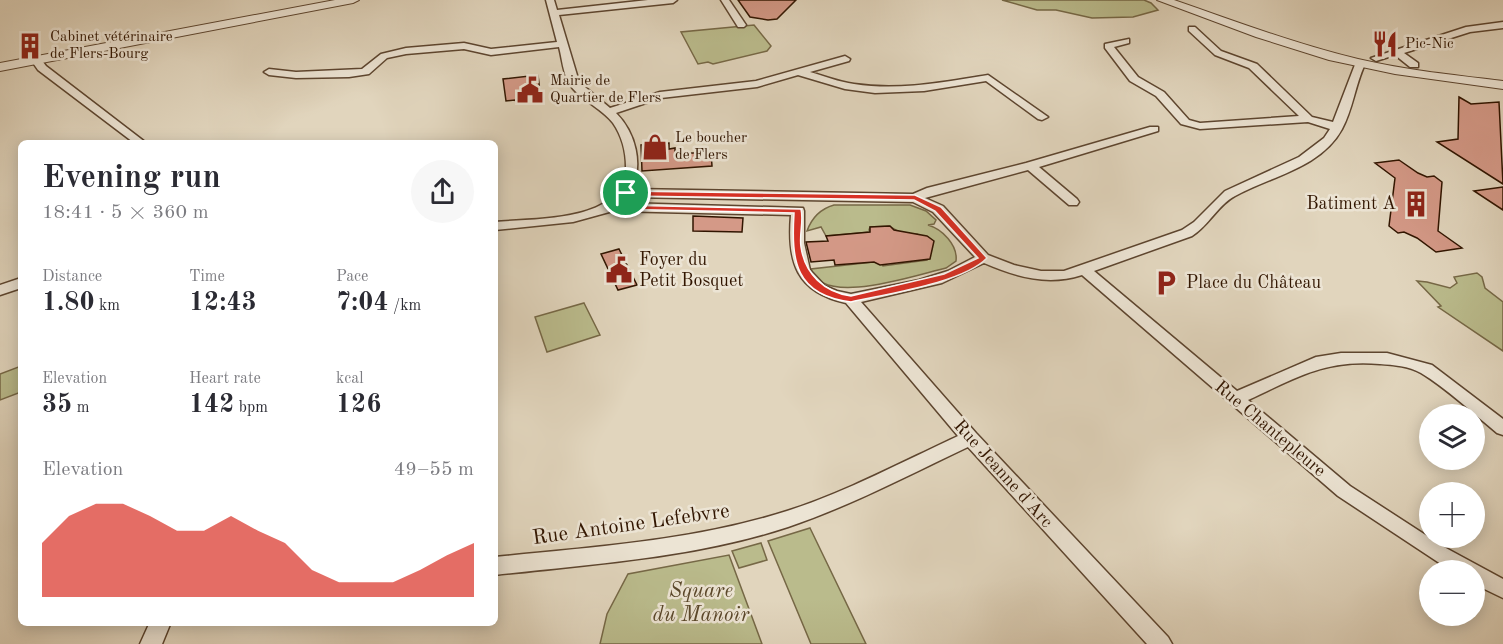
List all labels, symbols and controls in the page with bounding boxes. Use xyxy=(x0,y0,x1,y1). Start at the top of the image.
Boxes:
restaurant icon: Pic-Nic xyxy=(1370,29,1400,59)
place label: Cabinet vétérinaire de Flers-Bourg xyxy=(50,30,173,62)
building icon: Cabinet vétérinaire de Flers-Bourg xyxy=(15,31,45,61)
place label: Pic-Nic xyxy=(1405,37,1454,52)
place label: Mairie de Quartier de Flers xyxy=(550,74,661,106)
public building icon: Mairie de Quartier de Flers xyxy=(515,75,545,105)
place label: Le boucher de Flers xyxy=(675,131,747,163)
shop icon: Le boucher de Flers xyxy=(640,132,670,162)
button: share xyxy=(411,160,474,223)
text: Evening run xyxy=(42,162,221,195)
pin xyxy=(600,167,651,218)
icon: arrive xyxy=(609,176,642,209)
building icon: Batiment A xyxy=(1401,189,1431,219)
place label: Batiment A xyxy=(1306,195,1396,213)
text: 18:41 · 5 × 360 m xyxy=(42,203,209,223)
place label: Foyer du Petit Bosquet xyxy=(639,251,743,290)
public building icon: Foyer du Petit Bosquet xyxy=(604,255,634,285)
parking icon: Place du Château xyxy=(1151,268,1181,298)
text: Distance xyxy=(42,269,102,285)
text: Time xyxy=(189,269,225,285)
text: Pace xyxy=(336,269,368,285)
place label: Place du Château xyxy=(1186,274,1321,292)
text: 1.80 xyxy=(42,290,95,316)
text: 12:43 xyxy=(189,290,257,316)
text: 7:04 xyxy=(336,290,389,316)
text: km xyxy=(95,298,120,314)
text: /km xyxy=(389,298,421,314)
text: Elevation xyxy=(42,371,107,387)
text: Heart rate xyxy=(189,371,261,387)
text: kcal xyxy=(336,371,364,387)
street label: Rue Chantepleure xyxy=(1211,378,1329,480)
text: 35 xyxy=(42,392,72,418)
text: 142 xyxy=(189,392,234,418)
text: 126 xyxy=(336,392,381,418)
text: m xyxy=(72,400,89,416)
text: bpm xyxy=(234,400,268,416)
map controls xyxy=(1419,404,1485,626)
button: layers xyxy=(1419,404,1485,470)
street label: Rue Jeanne d'Arc xyxy=(950,417,1056,531)
text: Elevation xyxy=(42,460,123,480)
text: 49–55 m xyxy=(394,460,474,480)
button: + xyxy=(1419,482,1485,548)
street label: Rue Antoine Lefebvre xyxy=(531,501,731,549)
button: − xyxy=(1419,560,1485,626)
park label: Square du Manoir xyxy=(653,581,750,626)

